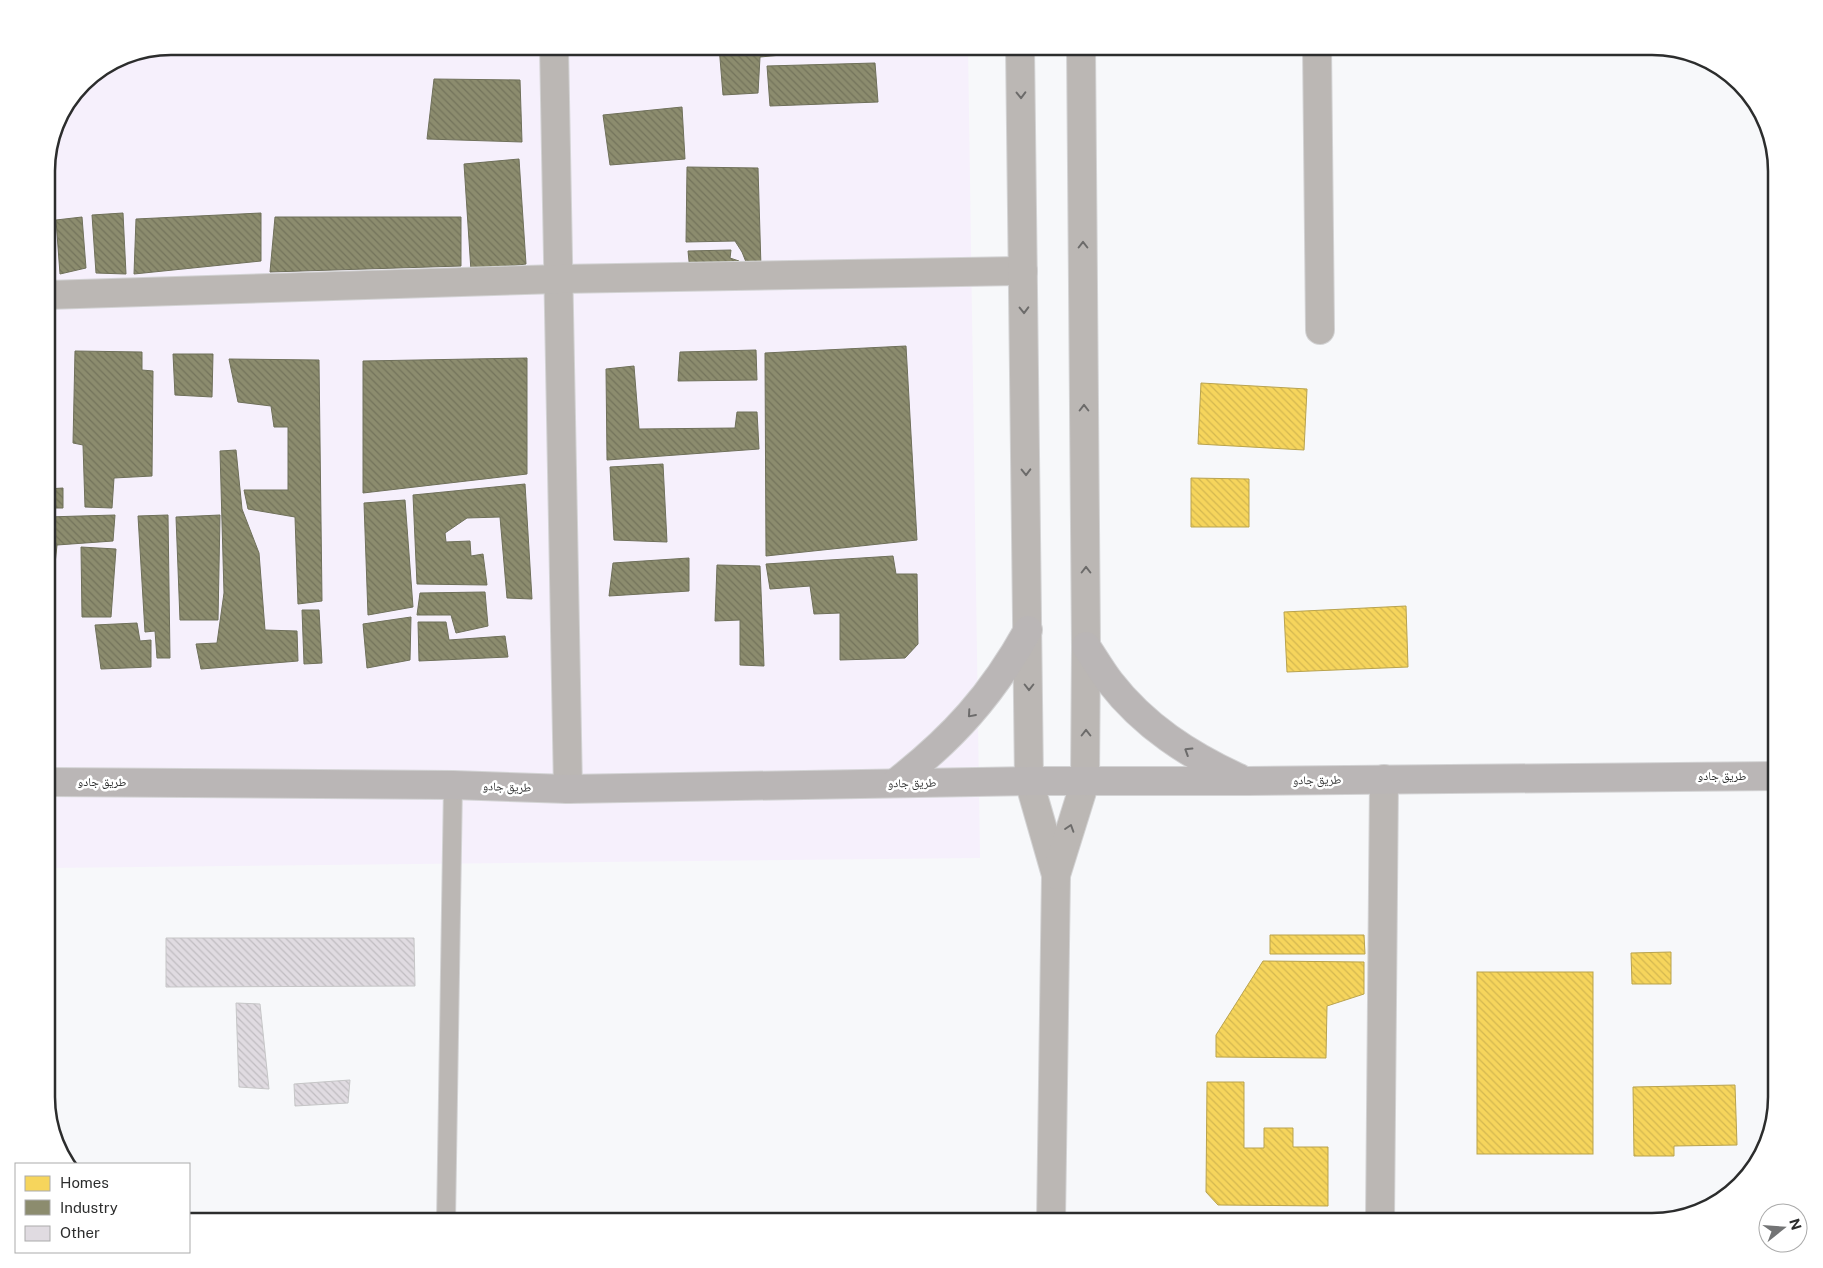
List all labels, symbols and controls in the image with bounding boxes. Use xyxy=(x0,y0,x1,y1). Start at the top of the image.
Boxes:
one-way arrow xyxy=(1016,92,1026,99)
one-way arrow xyxy=(1078,241,1088,249)
one-way arrow xyxy=(1018,306,1029,314)
one-way arrow xyxy=(1079,404,1089,412)
one-way arrow xyxy=(1021,469,1031,477)
one-way arrow xyxy=(1080,566,1091,574)
one-way arrow xyxy=(1024,684,1034,692)
one-way arrow xyxy=(968,708,977,717)
one-way arrow xyxy=(1081,729,1091,736)
one-way arrow xyxy=(1184,748,1193,758)
street label: طريق جادو xyxy=(1698,769,1746,783)
street label: طريق جادو xyxy=(1292,773,1342,788)
street label: طريق جادو xyxy=(78,775,126,789)
street label: طريق جادو xyxy=(887,776,937,791)
street label: طريق جادو xyxy=(482,779,532,795)
one-way arrow xyxy=(1065,825,1075,833)
legend xyxy=(15,1163,190,1253)
text: Homes xyxy=(60,1174,109,1191)
text: Industry xyxy=(60,1199,118,1216)
north arrow xyxy=(1758,1203,1808,1253)
text: N xyxy=(1786,1217,1805,1232)
text: Other xyxy=(60,1224,100,1241)

